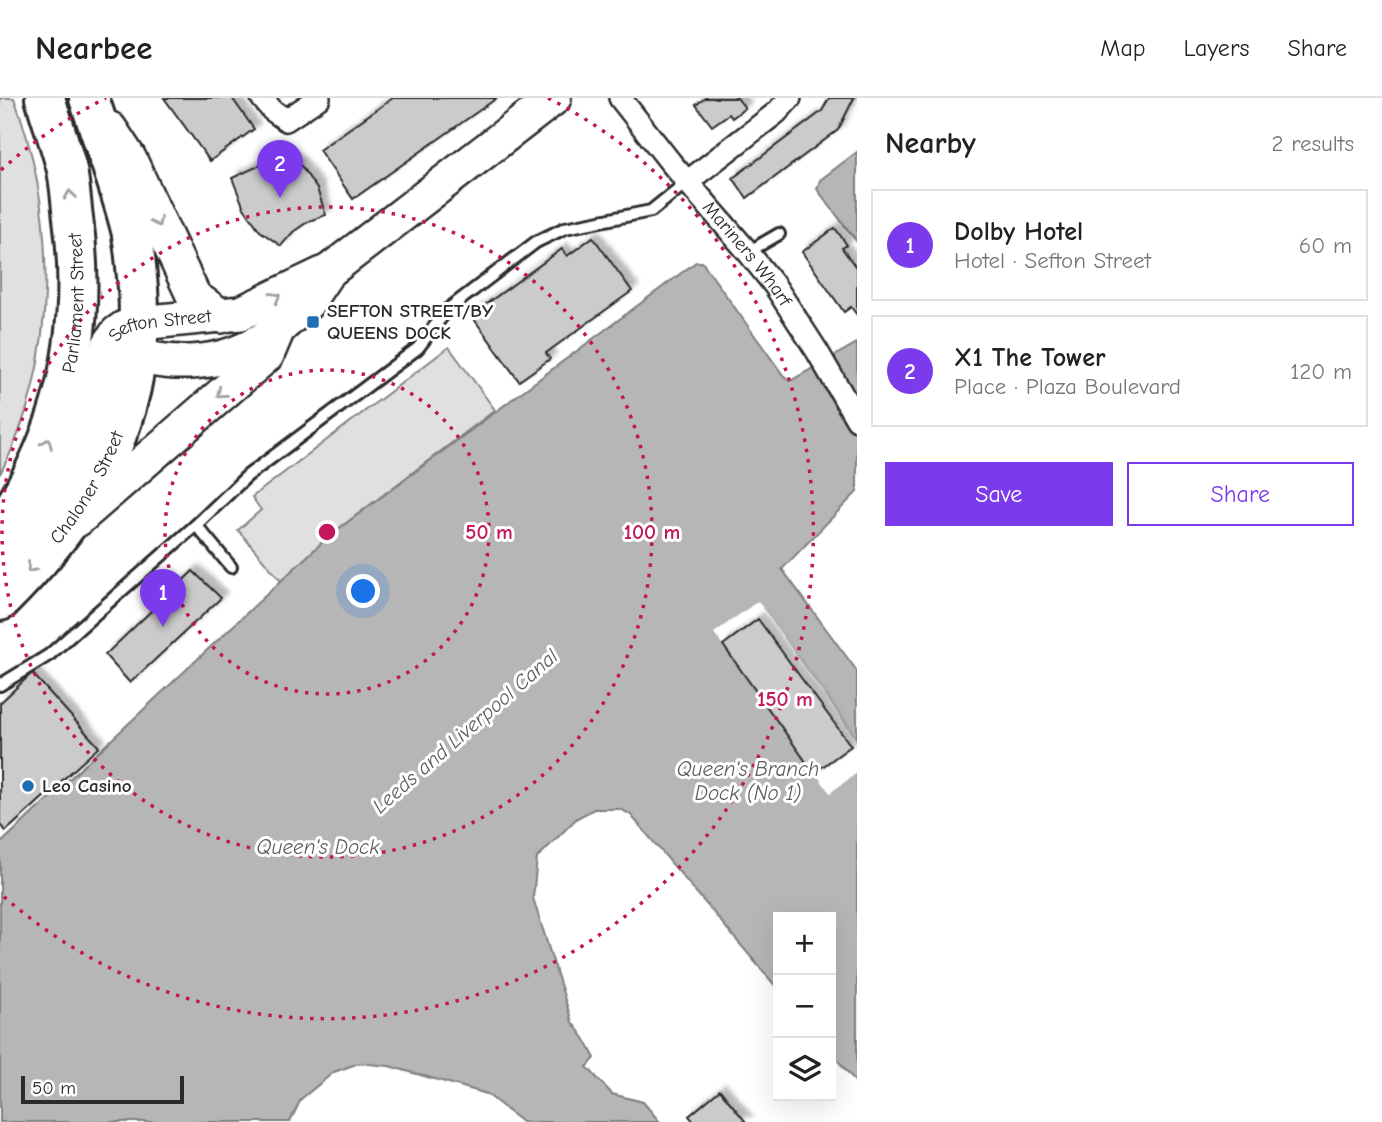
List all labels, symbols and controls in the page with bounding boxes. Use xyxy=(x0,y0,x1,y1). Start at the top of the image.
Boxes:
text: Nearbee xyxy=(35,29,153,67)
text: Map xyxy=(1100,34,1146,62)
text: Layers xyxy=(1184,34,1249,62)
text: Share xyxy=(1287,34,1347,62)
text: Nearby xyxy=(885,126,976,161)
text: 2 results xyxy=(1272,130,1354,157)
pin: 2 xyxy=(257,140,303,198)
one-way arrow xyxy=(63,190,78,201)
street label: Mariners Wharf xyxy=(698,197,797,312)
one-way arrow xyxy=(149,215,163,227)
text: Dolby Hotel xyxy=(954,217,1083,247)
street label: Parliament Street xyxy=(58,231,89,375)
text: 1 xyxy=(905,232,915,259)
text: 60 m xyxy=(1299,232,1352,259)
text: Hotel · Sefton Street xyxy=(954,247,1151,274)
one-way arrow xyxy=(269,292,281,305)
place label: SEFTON STREET/BY QUEENS DOCK xyxy=(327,300,494,344)
street label: Sefton Street xyxy=(104,305,213,345)
marker: SEFTON STREET/BY QUEENS DOCK xyxy=(305,314,321,330)
text: X1 The Tower xyxy=(954,343,1106,373)
text: 2 xyxy=(904,358,916,385)
text: 120 m xyxy=(1290,358,1352,385)
text: Place · Plaza Boulevard xyxy=(954,373,1181,400)
one-way arrow xyxy=(216,385,228,398)
street label: Chaloner Street xyxy=(45,428,128,548)
one-way arrow xyxy=(39,437,53,449)
button: Save xyxy=(885,462,1113,526)
button: Share xyxy=(1127,462,1354,526)
centre of rings xyxy=(315,520,339,544)
text: 50 m xyxy=(465,520,513,544)
text: 100 m xyxy=(624,520,680,544)
one-way arrow xyxy=(27,560,39,573)
pin: 1 xyxy=(140,569,186,627)
your location xyxy=(346,574,380,608)
water label: Leeds and Liverpool Canal xyxy=(368,644,563,818)
text: 150 m xyxy=(757,687,813,711)
water label: Queen's Branch Dock (No 1) xyxy=(677,757,819,805)
place label: Leo Casino xyxy=(42,775,132,797)
marker: Leo Casino xyxy=(20,778,36,794)
water label: Queen's Dock xyxy=(257,835,380,859)
map controls xyxy=(773,912,836,1101)
button: + xyxy=(773,912,836,975)
button: − xyxy=(773,975,836,1038)
button: layers xyxy=(773,1038,836,1101)
scale bar xyxy=(21,1073,184,1105)
text: 50 m xyxy=(32,1077,76,1099)

